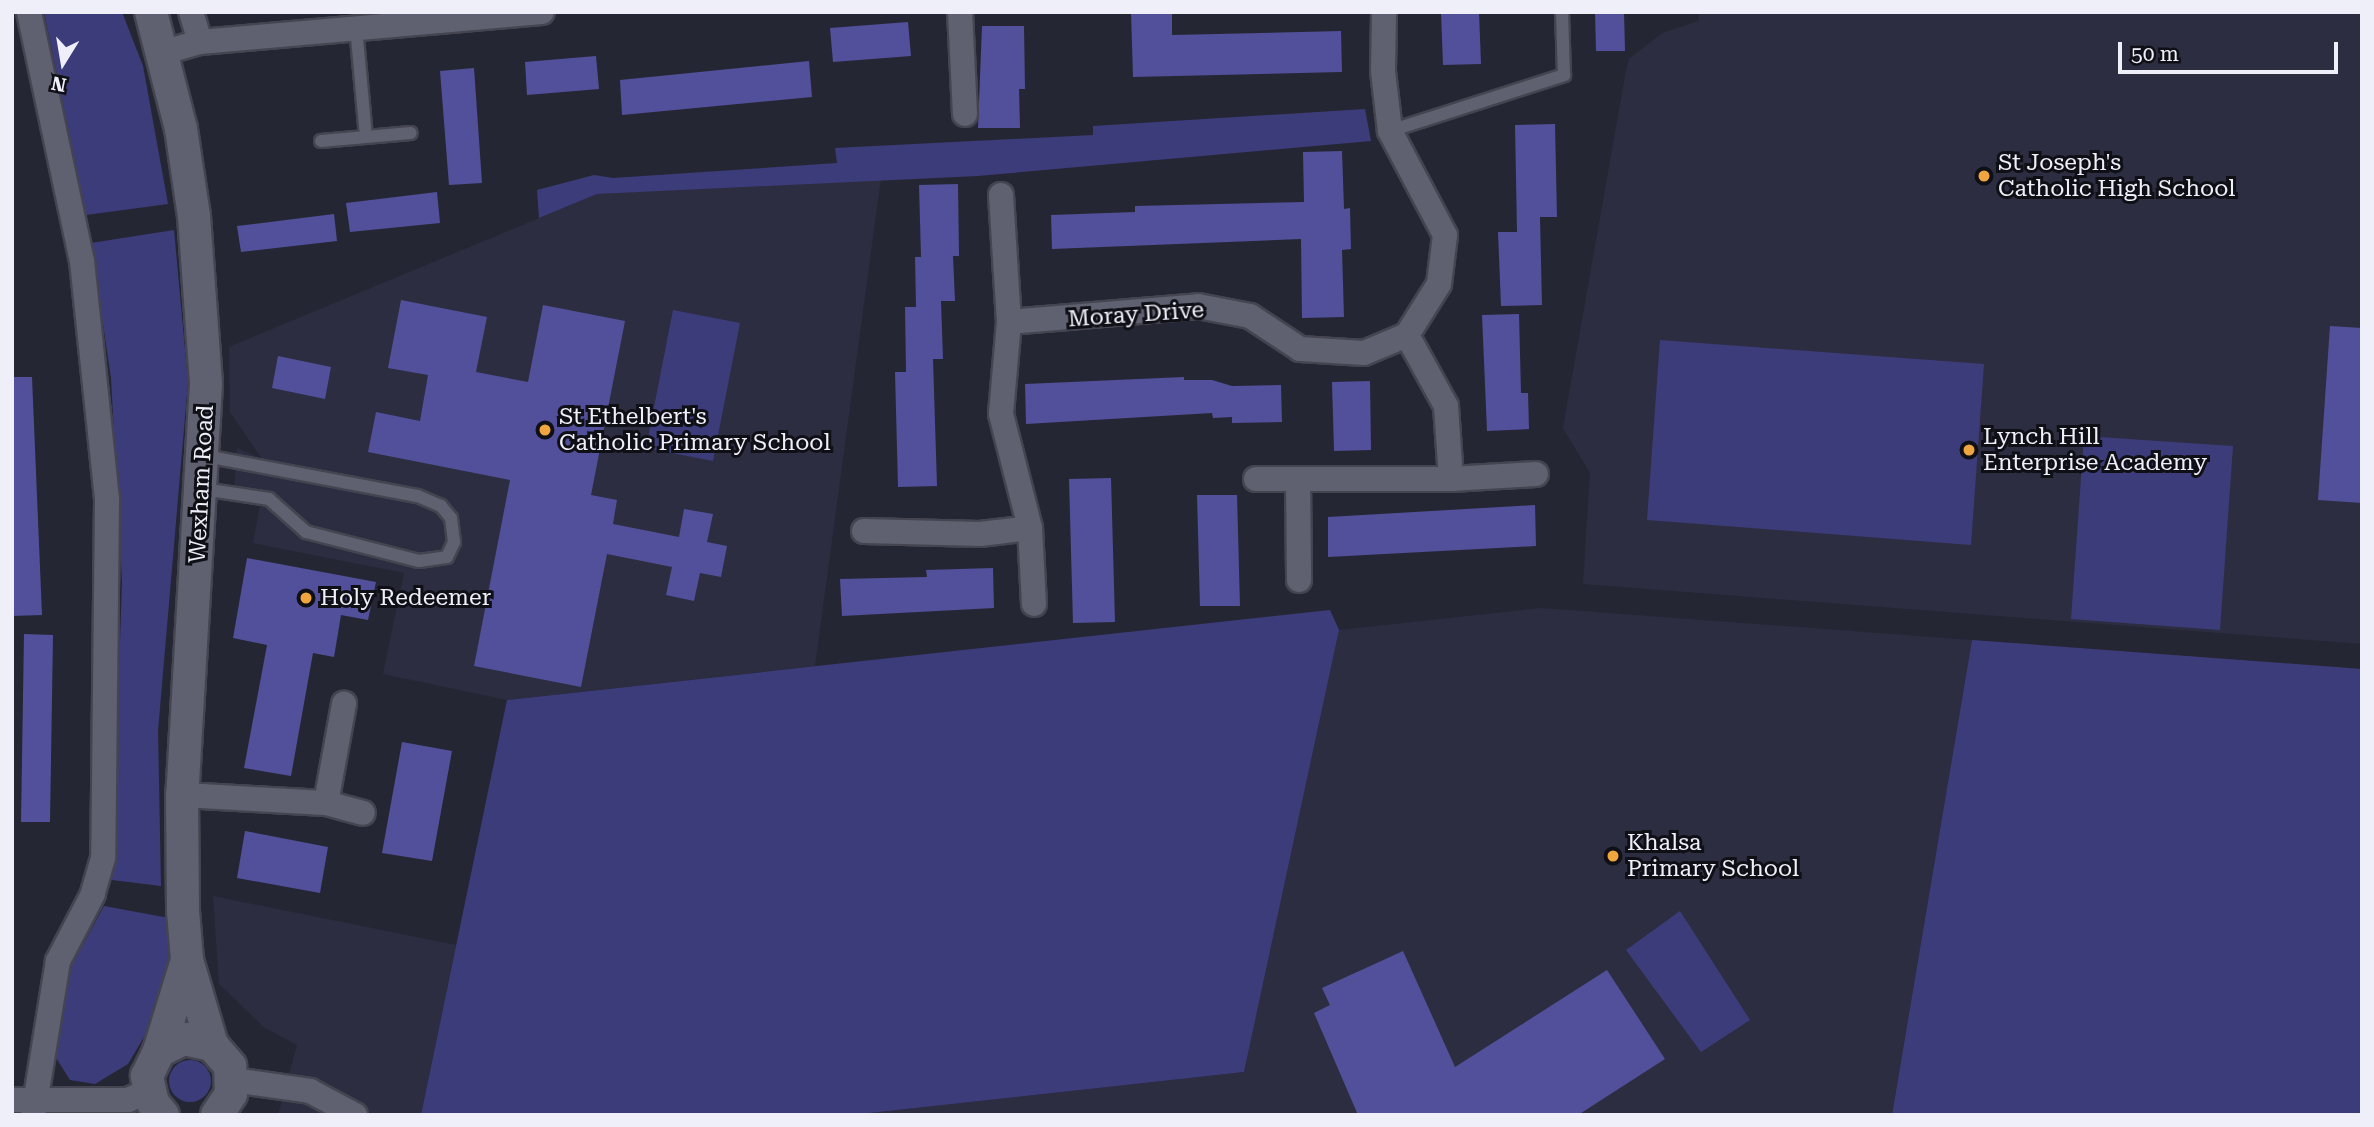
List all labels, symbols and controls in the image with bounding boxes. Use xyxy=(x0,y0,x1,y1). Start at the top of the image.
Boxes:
north arrow xyxy=(28,28,98,98)
scale bar xyxy=(2122,28,2342,72)
text: 50 m xyxy=(2131,42,2179,66)
text: N xyxy=(50,71,68,97)
place label: St Joseph's Catholic High School xyxy=(1998,149,2235,203)
marker: St Joseph's Catholic High School xyxy=(1976,168,1992,184)
street label: Moray Drive xyxy=(1067,296,1205,334)
place label: St Ethelbert's Catholic Primary School xyxy=(559,403,831,457)
street label: Wexham Road xyxy=(184,404,220,564)
marker: St Ethelbert's Catholic Primary School xyxy=(537,422,553,438)
place label: Lynch Hill Enterprise Academy xyxy=(1983,423,2207,477)
marker: Lynch Hill Enterprise Academy xyxy=(1961,442,1977,458)
place label: Holy Redeemer xyxy=(320,584,491,612)
marker: Holy Redeemer xyxy=(298,590,314,606)
place label: Khalsa Primary School xyxy=(1627,829,1799,883)
marker: Khalsa Primary School xyxy=(1605,848,1621,864)

